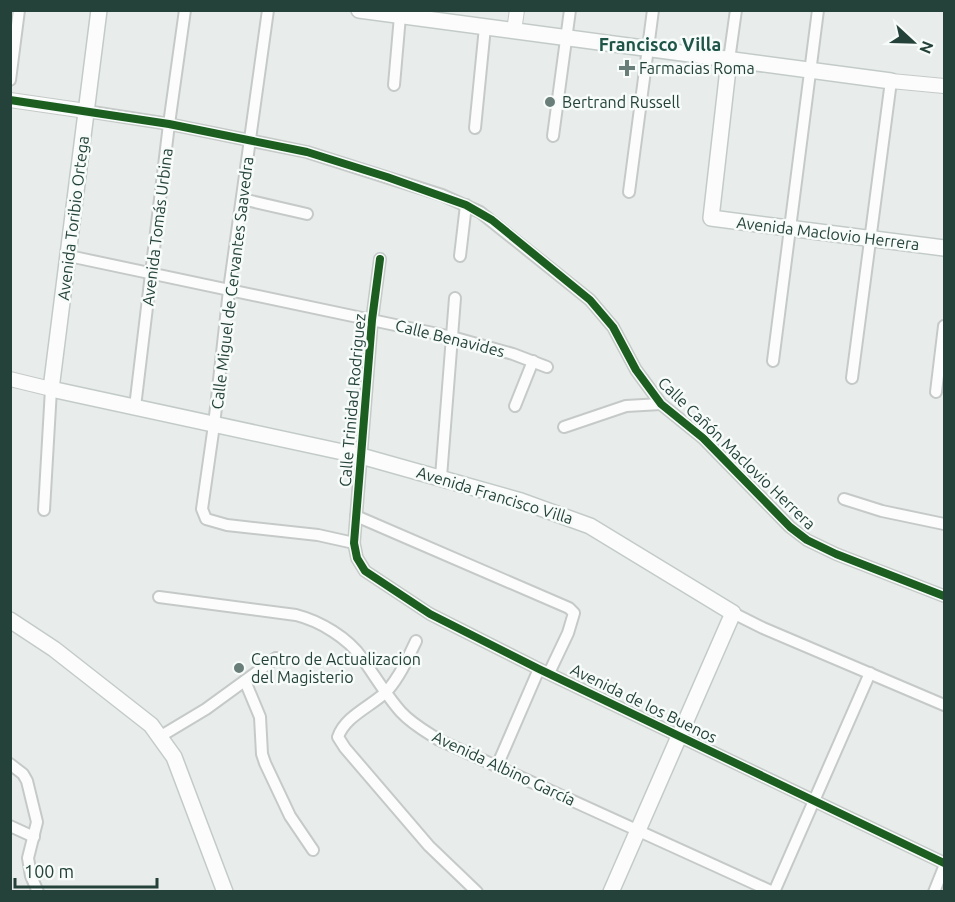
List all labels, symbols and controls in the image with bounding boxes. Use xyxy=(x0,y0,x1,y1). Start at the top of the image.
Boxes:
north arrow xyxy=(883,12,943,72)
district label: Francisco Villa xyxy=(599,34,721,54)
text: N xyxy=(916,39,937,57)
place label: Farmacias Roma xyxy=(639,59,755,77)
marker: Farmacias Roma xyxy=(620,61,634,75)
place label: Bertrand Russell xyxy=(562,93,680,111)
marker: Bertrand Russell xyxy=(543,95,557,109)
street label: Avenida Toribio Ortega xyxy=(54,135,92,301)
street label: Avenida Tomás Urbina xyxy=(138,147,176,307)
street label: Calle Miguel de Cervantes Saavedra xyxy=(208,156,256,410)
street label: Avenida Maclovio Herrera xyxy=(736,213,920,253)
street label: Calle Trinidad Rodriguez xyxy=(335,313,369,487)
street label: Calle Benavides xyxy=(393,316,507,360)
street label: Calle Cañón Maclovio Herrera xyxy=(655,373,819,533)
street label: Avenida Francisco Villa xyxy=(415,463,575,527)
place label: Centro de Actualizacion del Magisterio xyxy=(251,650,421,686)
street label: Avenida de los Buenos xyxy=(568,660,720,746)
marker: Centro de Actualizacion del Magisterio xyxy=(232,661,246,675)
street label: Avenida Albino García xyxy=(430,727,578,809)
scale bar xyxy=(15,851,158,889)
text: 100 m xyxy=(24,861,74,881)

